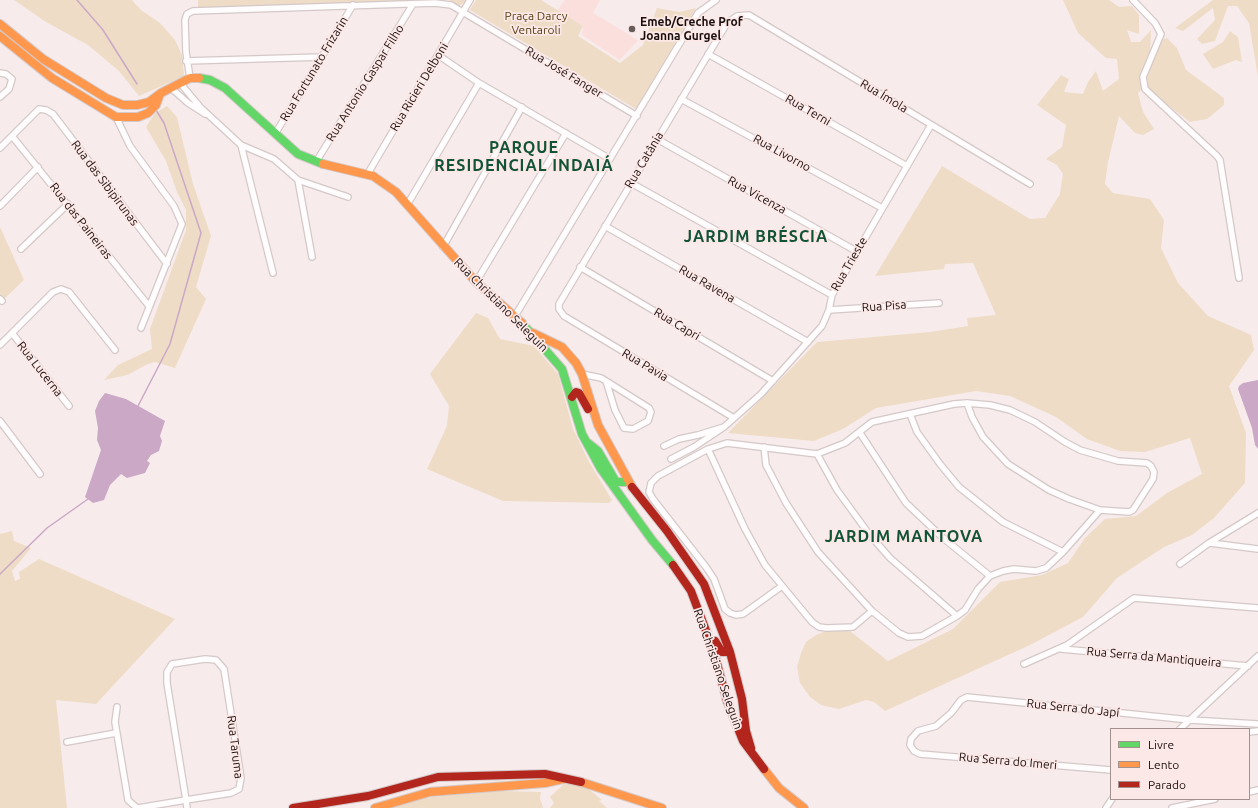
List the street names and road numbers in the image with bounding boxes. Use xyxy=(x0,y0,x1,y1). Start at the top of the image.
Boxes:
street label: Rua Fortunato Frizarin xyxy=(277,14,351,124)
street label: Rua Antonio Gaspar Filho xyxy=(323,22,407,144)
street label: Rua Ricieri Delboni xyxy=(387,40,451,134)
street label: Rua José Fanger xyxy=(523,43,605,101)
street label: Rua Ímola xyxy=(858,76,910,116)
street label: Rua Terni xyxy=(783,91,833,129)
street label: Rua Catânia xyxy=(621,129,667,191)
street label: Rua Livorno xyxy=(751,131,813,175)
street label: Rua das Sibipirunas xyxy=(68,138,142,228)
street label: Rua Vicenza xyxy=(725,173,789,217)
street label: Rua das Paineiras xyxy=(47,180,115,262)
street label: Rua Trieste xyxy=(828,234,870,294)
street label: Rua Christiano Seleguin xyxy=(451,255,551,355)
street label: Rua Ravena xyxy=(676,262,738,306)
street label: Rua Pisa xyxy=(861,297,907,315)
street label: Rua Capri xyxy=(651,305,703,343)
street label: Rua Lucerna xyxy=(14,339,66,399)
street label: Rua Pavia xyxy=(619,346,671,384)
street label: Rua Christiano Seleguin xyxy=(691,607,745,731)
street label: Rua Serra da Mantiqueira xyxy=(1086,644,1222,670)
street label: Rua Serra do Japí xyxy=(1026,696,1120,720)
street label: Rua Taruma xyxy=(224,715,246,779)
street label: Rua Serra do Imeri xyxy=(958,750,1058,772)

